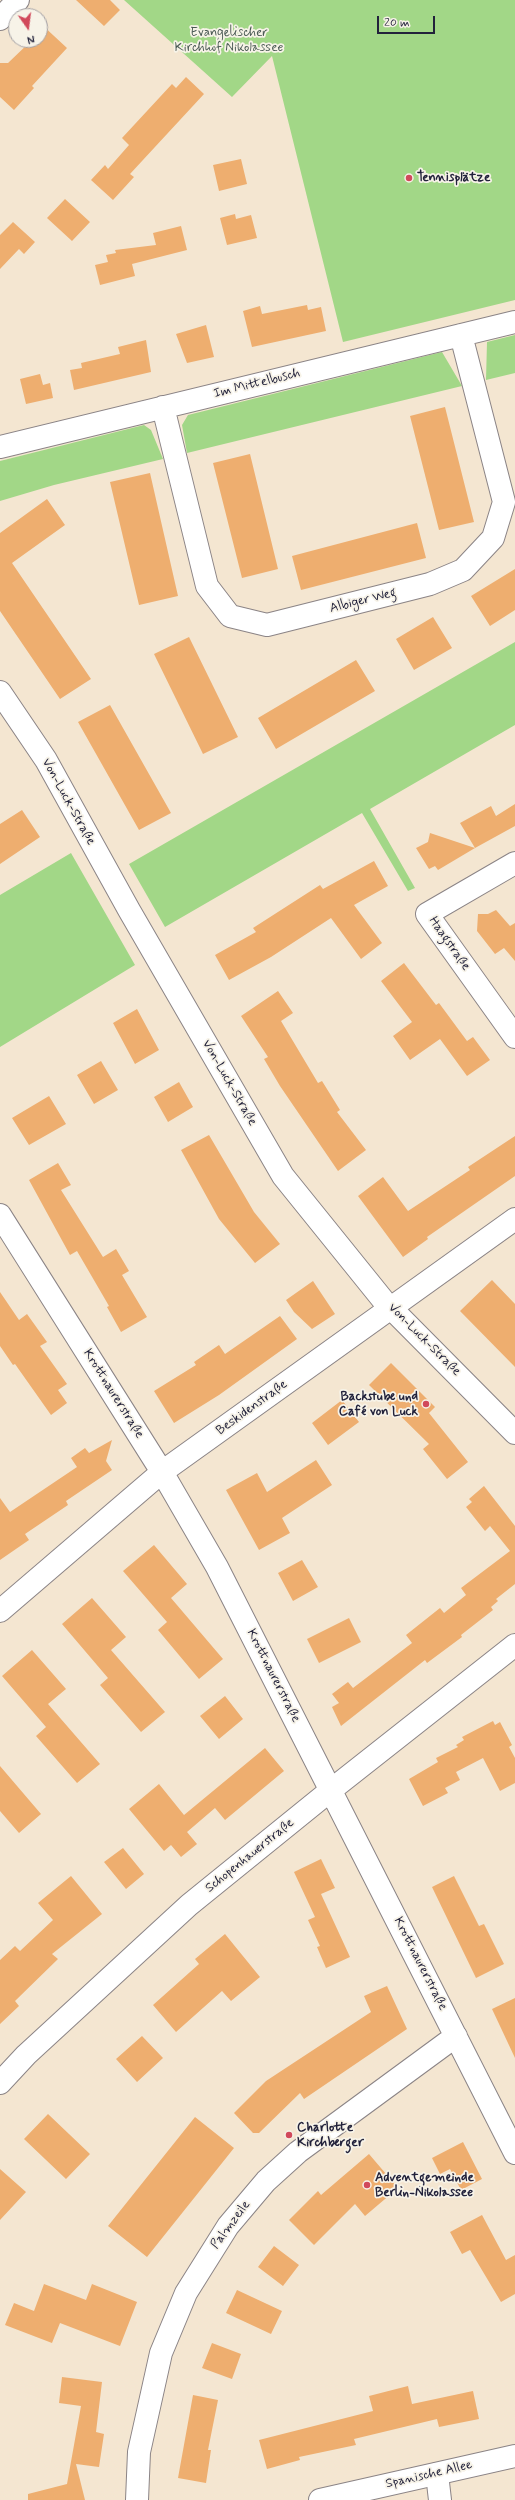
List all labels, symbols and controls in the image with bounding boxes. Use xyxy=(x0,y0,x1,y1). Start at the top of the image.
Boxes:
north arrow xyxy=(8,8,48,48)
scale bar xyxy=(379,8,437,34)
text: 20 m xyxy=(384,15,410,31)
park label: Evangelischer Kirchhof Nikolassee xyxy=(175,25,283,56)
text: N xyxy=(25,31,36,46)
place label: Tennisplätze xyxy=(417,170,490,186)
marker: Tennisplätze xyxy=(404,173,414,183)
street label: Im Mittelbusch xyxy=(212,366,302,402)
street label: Albiger Weg xyxy=(328,585,398,617)
street label: Von-Luck-Straße xyxy=(38,756,98,848)
street label: Haagstraße xyxy=(425,914,473,974)
street label: Von-Luck-Straße xyxy=(198,1037,260,1129)
street label: Von-Luck-Straße xyxy=(384,1300,464,1380)
street label: Krottnaurerstraße xyxy=(79,1346,147,1442)
street label: Beskidenstraße xyxy=(213,1377,291,1439)
place label: Backstube und Café von Luck xyxy=(339,1389,418,1420)
marker: Backstube und Café von Luck xyxy=(421,1399,431,1409)
street label: Krottnaurerstraße xyxy=(243,1627,303,1725)
street label: Schopenhauerstraße xyxy=(203,1815,297,1897)
street label: Krottnaurerstraße xyxy=(390,1915,450,2013)
place label: Charlotte Kirchberger xyxy=(297,2120,364,2151)
marker: Charlotte Kirchberger xyxy=(284,2130,294,2140)
place label: Adventgemeinde Berlin-Nikolassee xyxy=(375,2170,474,2201)
marker: Adventgemeinde Berlin-Nikolassee xyxy=(362,2180,372,2190)
street label: Palmzeile xyxy=(208,2198,254,2252)
street label: Spanische Allee xyxy=(384,2457,474,2493)

